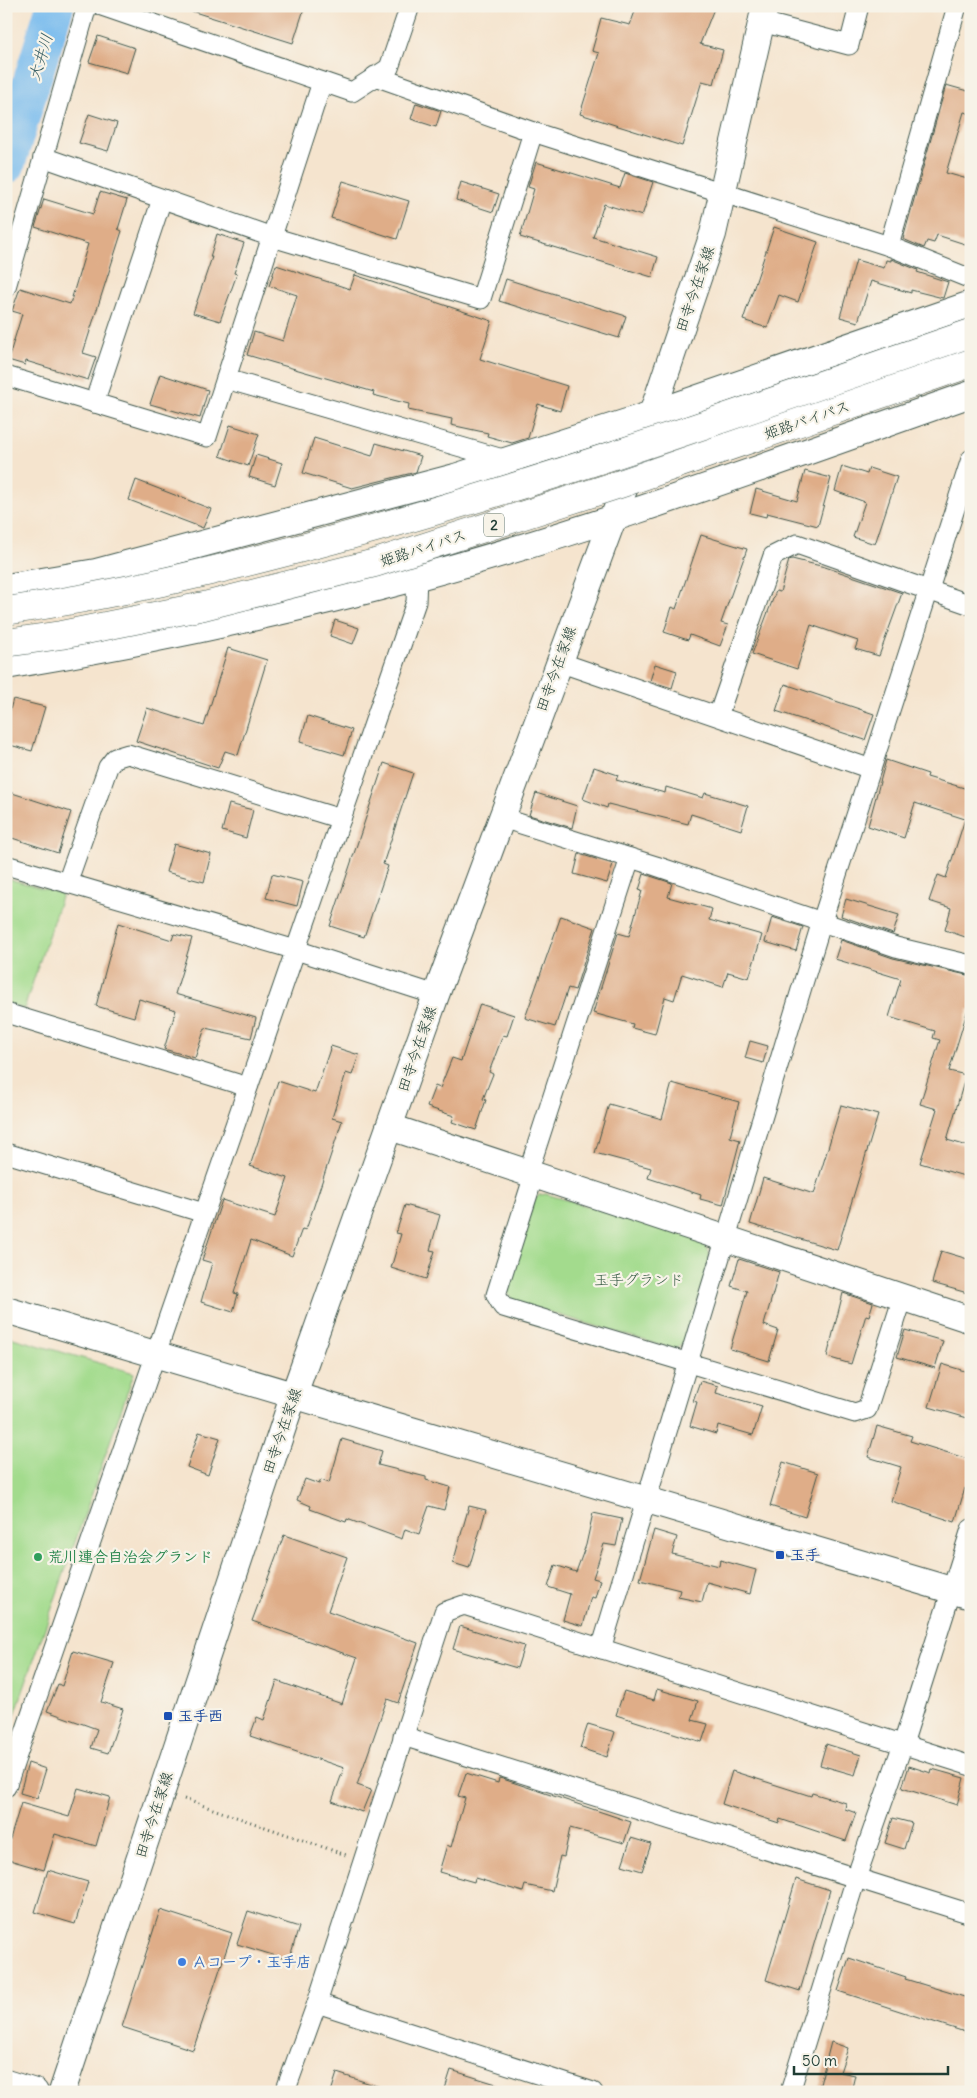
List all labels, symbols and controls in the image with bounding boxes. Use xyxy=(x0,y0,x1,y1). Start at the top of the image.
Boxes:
water label: 大井川 xyxy=(23,31,57,83)
street label: 田寺今在家線 xyxy=(671,243,718,334)
street label: 姫路バイパス xyxy=(761,396,852,443)
road number: 2 xyxy=(484,514,504,536)
street label: 姫路バイパス xyxy=(377,525,468,570)
street label: 田寺今在家線 xyxy=(531,623,580,714)
street label: 田寺今在家線 xyxy=(393,1003,440,1094)
park label: 玉手グランド xyxy=(594,1270,684,1289)
street label: 田寺今在家線 xyxy=(258,1385,305,1476)
place label: 玉手 xyxy=(790,1545,820,1564)
place label: 荒川連合自治会グランド xyxy=(48,1547,213,1566)
marker: 玉手 xyxy=(774,1549,786,1561)
marker: 荒川連合自治会グランド xyxy=(32,1551,44,1563)
place label: 玉手西 xyxy=(178,1706,223,1725)
marker: 玉手西 xyxy=(162,1710,174,1722)
street label: 田寺今在家線 xyxy=(131,1769,176,1861)
place label: Ａコープ・玉手店 xyxy=(192,1952,311,1971)
marker: Ａコープ・玉手店 xyxy=(176,1956,188,1968)
scale bar xyxy=(794,2043,948,2075)
text: 50 m xyxy=(802,2051,837,2070)

